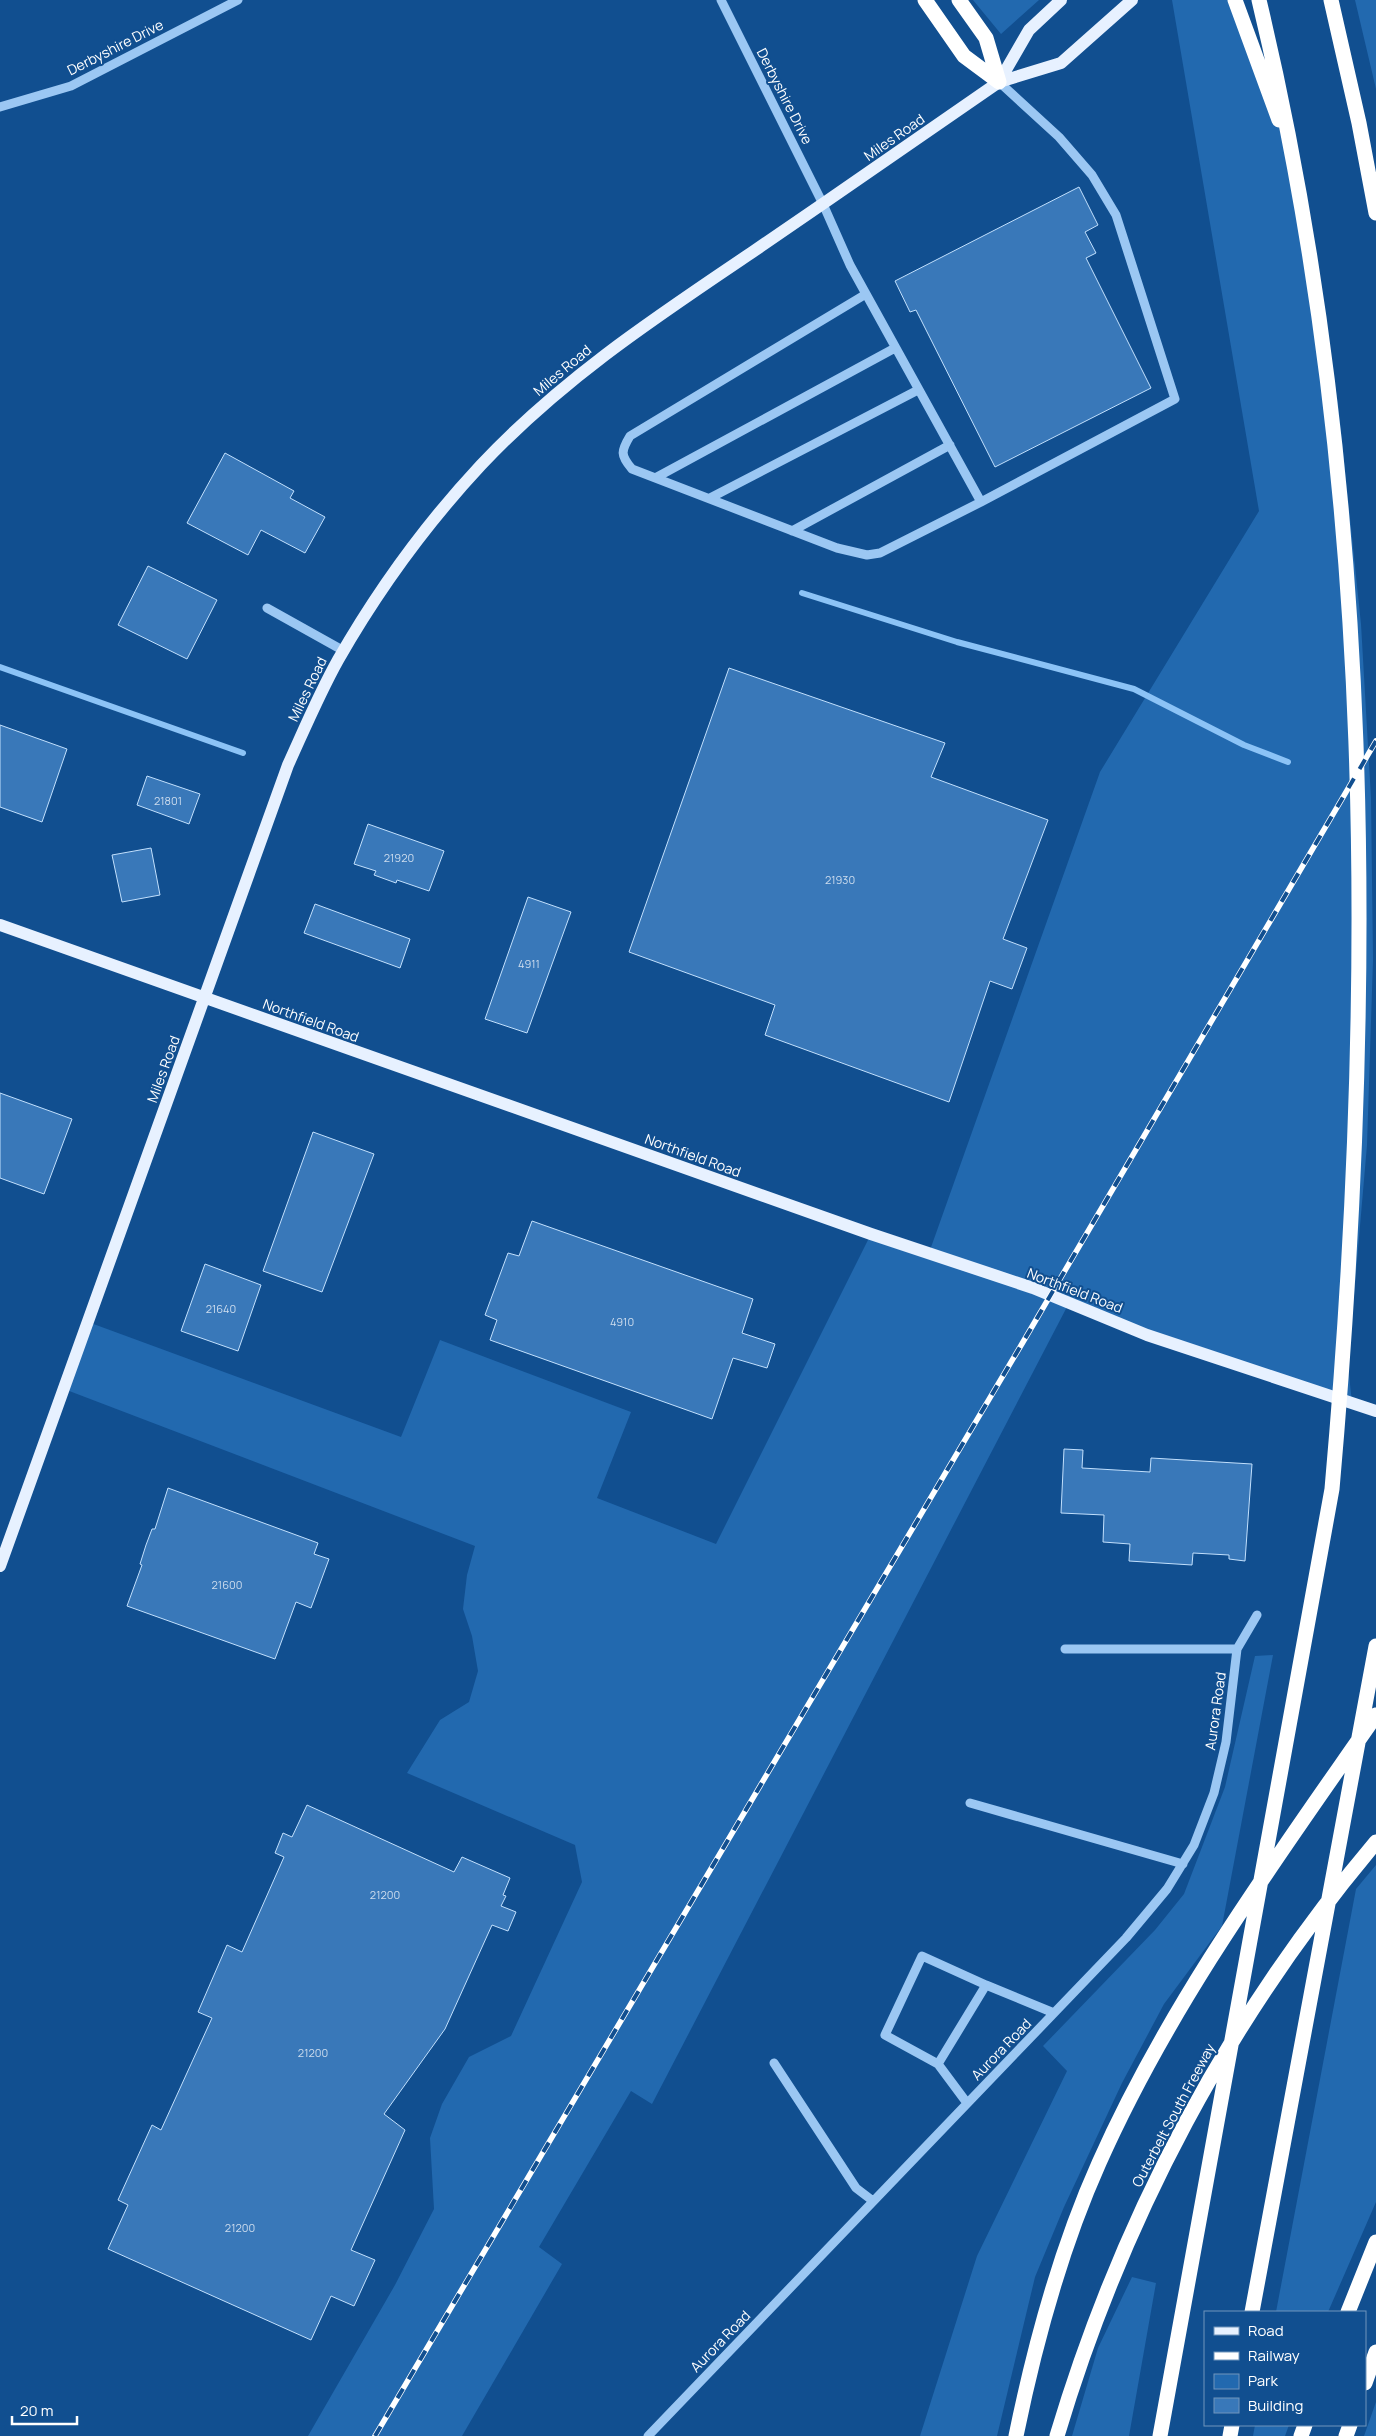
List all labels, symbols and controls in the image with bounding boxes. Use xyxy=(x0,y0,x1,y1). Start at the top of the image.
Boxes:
street label: Derbyshire Drive xyxy=(64,15,166,79)
street label: Derbyshire Drive xyxy=(753,45,817,147)
street label: Miles Road xyxy=(860,109,928,165)
street label: Miles Road xyxy=(529,340,595,400)
street label: Miles Road xyxy=(283,653,331,725)
house number: 21801 xyxy=(154,793,182,808)
house number: 21920 xyxy=(384,850,414,865)
house number: 21930 xyxy=(825,872,855,887)
house number: 4911 xyxy=(518,956,540,971)
street label: Northfield Road xyxy=(260,994,362,1046)
street label: Miles Road xyxy=(142,1033,184,1105)
street label: Northfield Road xyxy=(642,1129,744,1181)
street label: Northfield Road xyxy=(1024,1263,1126,1317)
house number: 21640 xyxy=(206,1301,236,1316)
house number: 4910 xyxy=(610,1314,634,1329)
house number: 21600 xyxy=(212,1577,242,1592)
street label: Aurora Road xyxy=(1200,1671,1230,1751)
house number: 21200 xyxy=(370,1887,400,1902)
street label: Aurora Road xyxy=(967,2014,1035,2084)
street label: Outerbelt South Freeway xyxy=(1127,2039,1219,2190)
house number: 21200 xyxy=(298,2045,328,2060)
house number: 21200 xyxy=(225,2220,255,2235)
street label: Aurora Road xyxy=(686,2306,754,2376)
legend xyxy=(1204,2311,1366,2426)
text: Road xyxy=(1248,2320,1284,2341)
text: Railway xyxy=(1248,2345,1300,2366)
text: Park xyxy=(1248,2370,1278,2391)
scale bar xyxy=(12,2394,78,2426)
text: Building xyxy=(1248,2395,1303,2416)
text: 20 m xyxy=(20,2400,53,2421)

